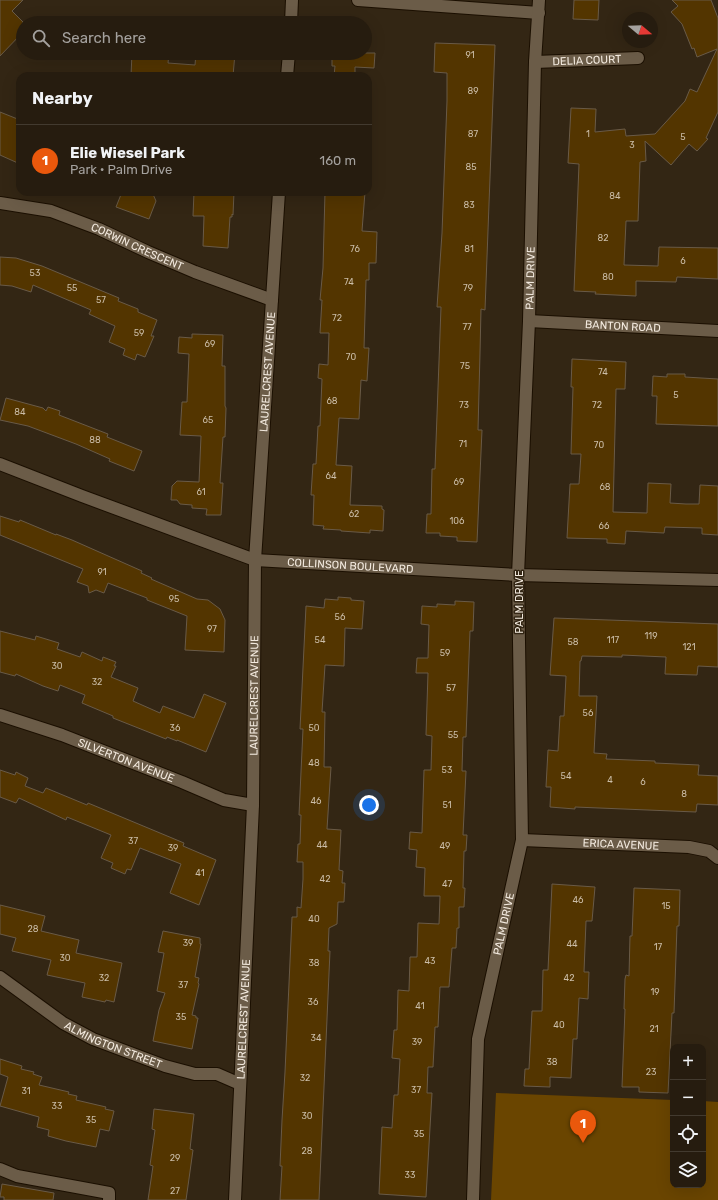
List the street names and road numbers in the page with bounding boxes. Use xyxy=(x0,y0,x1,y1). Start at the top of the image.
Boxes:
street label: DELIA COURT xyxy=(552,53,622,68)
street label: CORWIN CRESCENT xyxy=(89,221,186,274)
street label: PALM DRIVE xyxy=(523,246,538,310)
street label: LAURELCREST AVENUE xyxy=(257,311,278,432)
street label: BANTON ROAD xyxy=(585,318,661,335)
street label: COLLINSON BOULEVARD xyxy=(287,556,414,576)
street label: PALM DRIVE xyxy=(513,570,526,634)
street label: LAURELCREST AVENUE xyxy=(247,635,261,756)
street label: SILVERTON AVENUE xyxy=(76,736,176,785)
street label: ERICA AVENUE xyxy=(582,837,660,853)
street label: PALM DRIVE xyxy=(491,891,517,956)
street label: LAURELCREST AVENUE xyxy=(235,958,253,1080)
street label: ALMINGTON STREET xyxy=(62,1019,164,1071)

